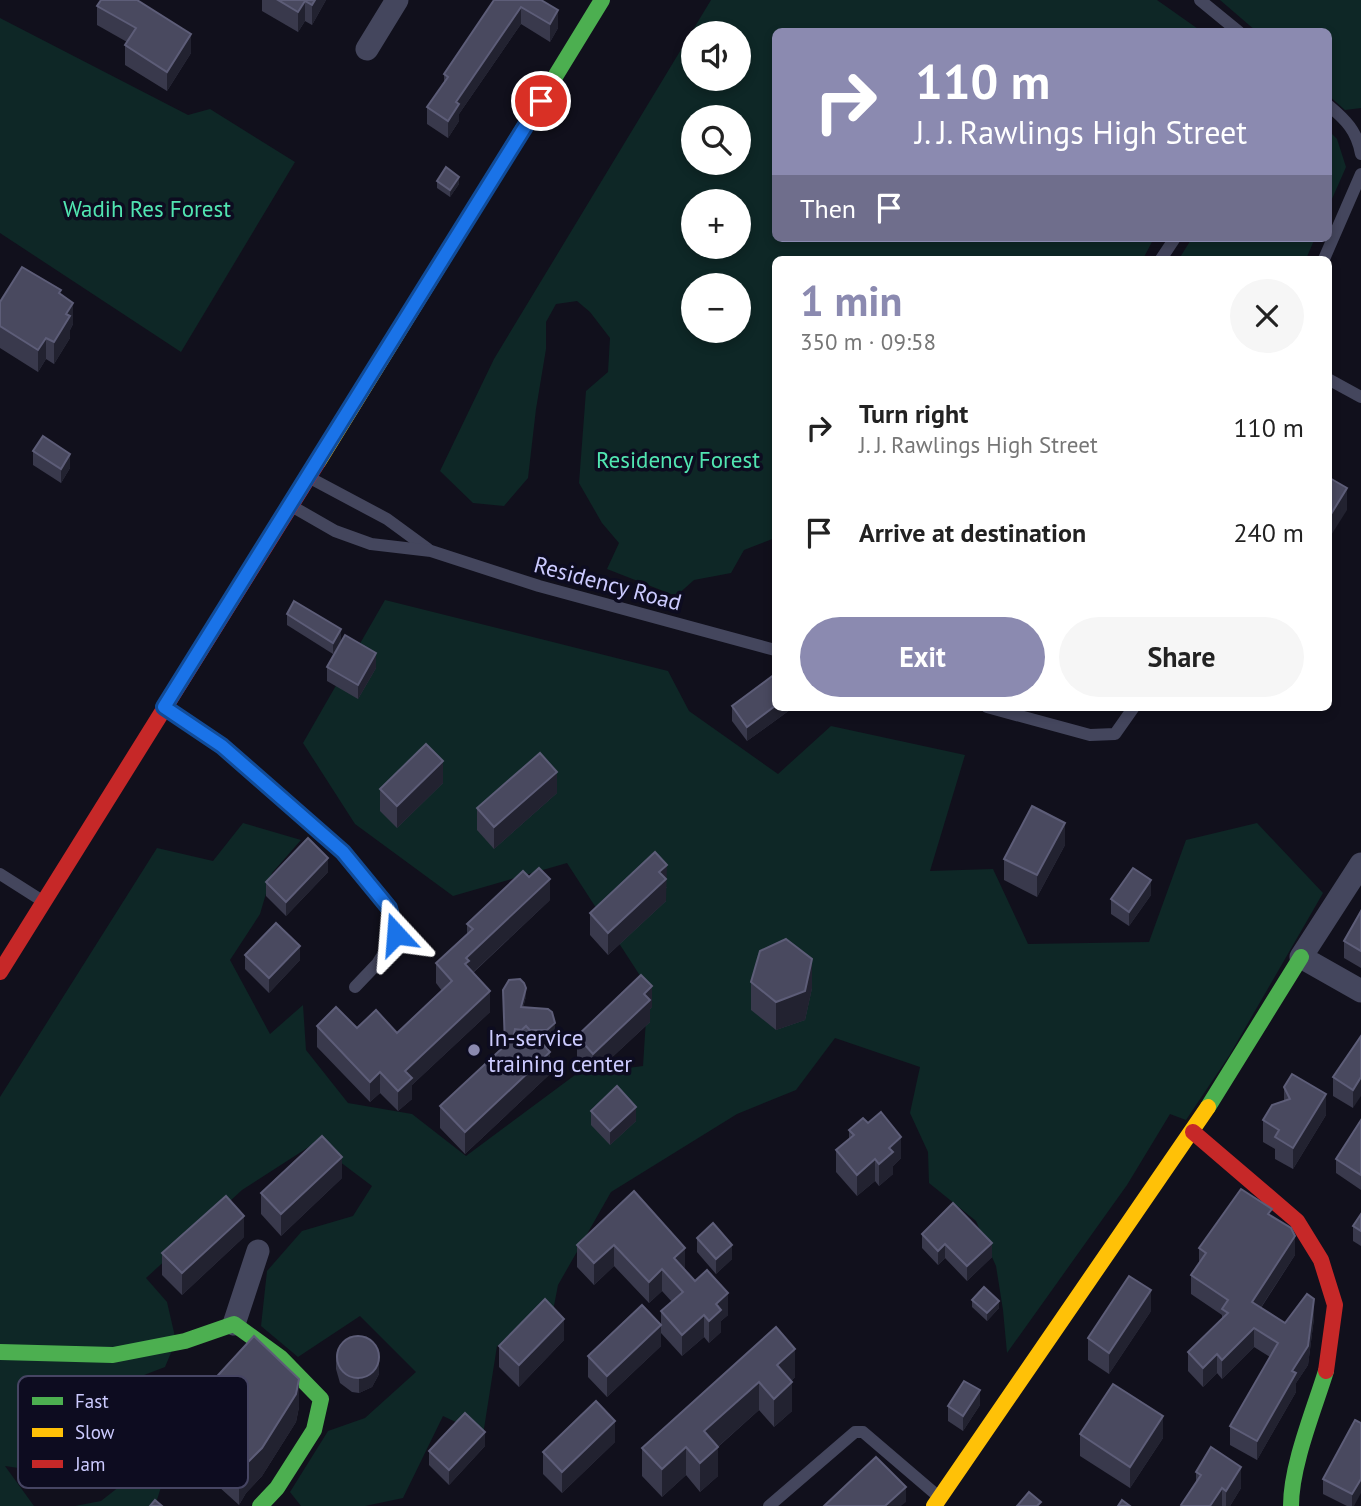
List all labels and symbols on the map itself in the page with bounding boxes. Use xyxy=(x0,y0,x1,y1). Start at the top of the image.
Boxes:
pin xyxy=(511,71,571,131)
park label: Wadih Res Forest xyxy=(63,194,231,223)
park label: Residency Forest xyxy=(596,445,760,474)
street label: Residency Road xyxy=(531,549,685,617)
position arrow xyxy=(359,897,433,971)
place label: In-service training center xyxy=(488,1023,632,1078)
marker: In-service training center xyxy=(466,1042,482,1058)
legend xyxy=(18,1376,248,1488)
text: Fast xyxy=(75,1389,109,1413)
text: Slow xyxy=(75,1420,115,1444)
text: Jam xyxy=(74,1452,105,1476)

